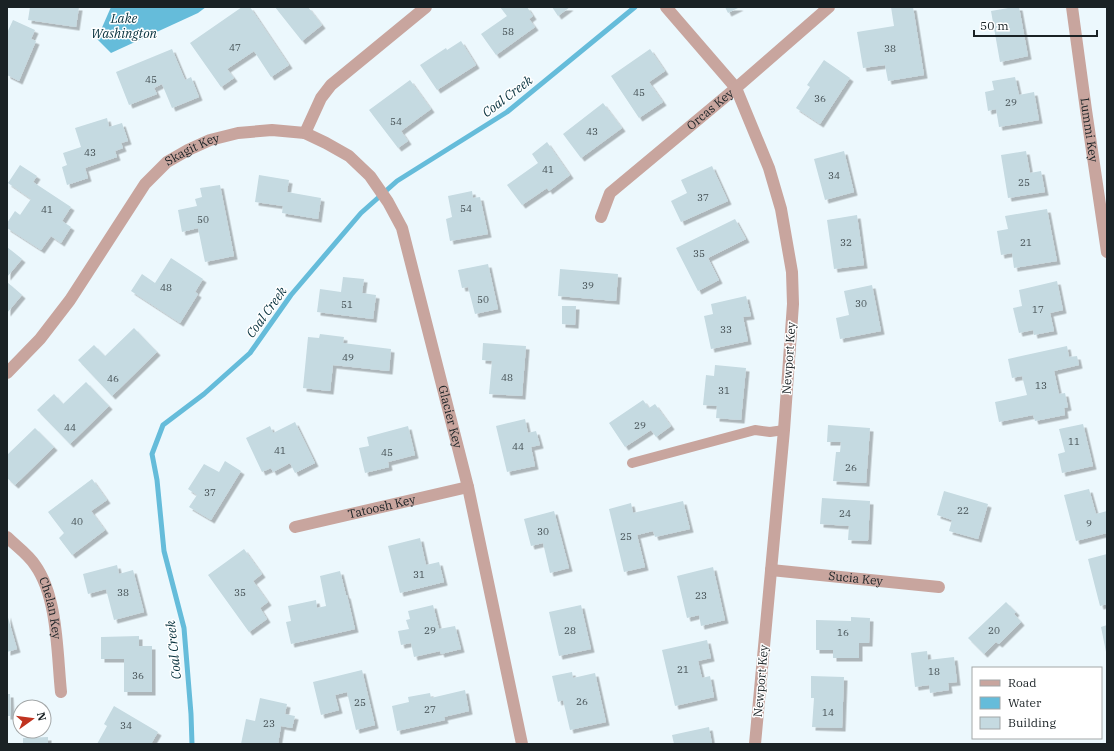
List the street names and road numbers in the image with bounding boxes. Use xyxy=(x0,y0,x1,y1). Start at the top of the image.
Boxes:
street label: Orcas Key xyxy=(683,85,737,133)
street label: Lummi Key xyxy=(1077,97,1102,164)
street label: Skagit Key xyxy=(162,130,221,169)
street label: Newport Key xyxy=(778,321,799,395)
street label: Glacier Key xyxy=(435,384,466,450)
street label: Tatoosh Key xyxy=(346,491,417,522)
street label: Sucia Key xyxy=(828,568,884,588)
street label: Chelan Key xyxy=(36,574,65,641)
street label: Newport Key xyxy=(750,644,771,718)

